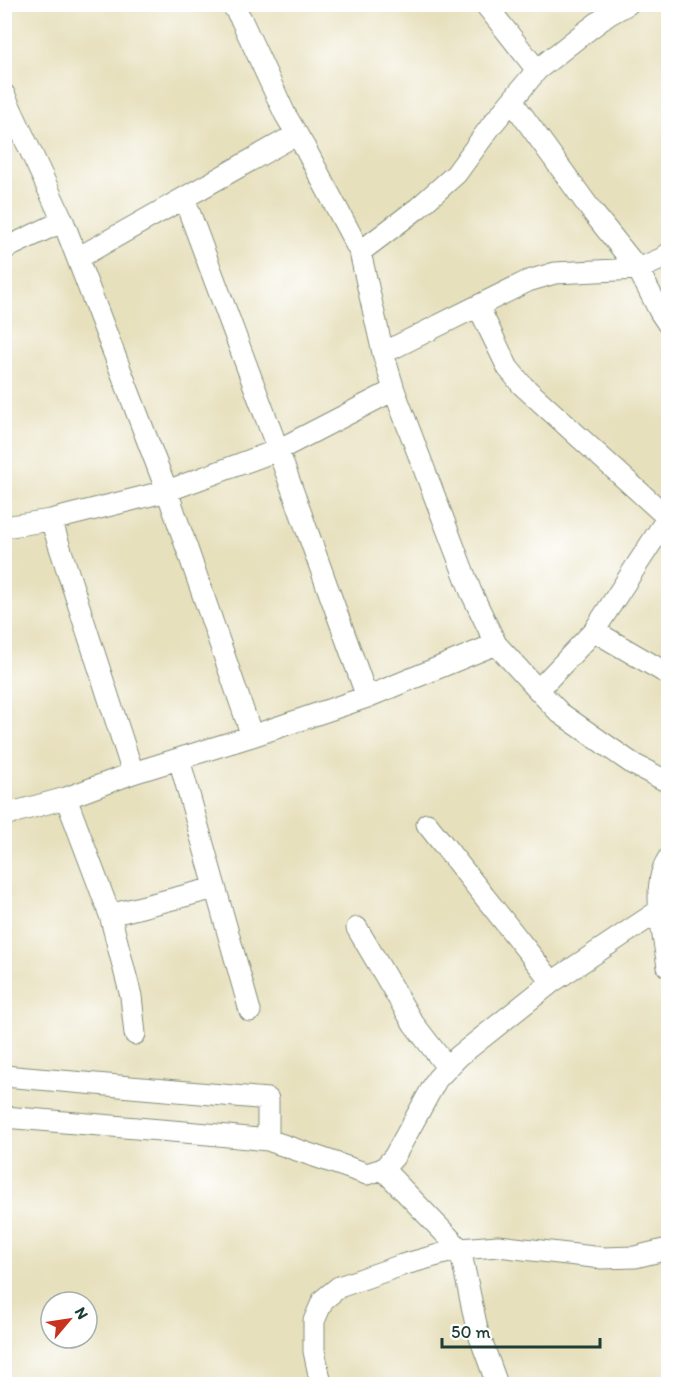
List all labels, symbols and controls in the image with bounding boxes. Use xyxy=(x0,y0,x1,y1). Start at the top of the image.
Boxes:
north arrow xyxy=(39,1290,99,1350)
text: N xyxy=(71,1304,93,1322)
scale bar xyxy=(442,1311,600,1349)
text: 50 m xyxy=(451,1321,491,1343)

